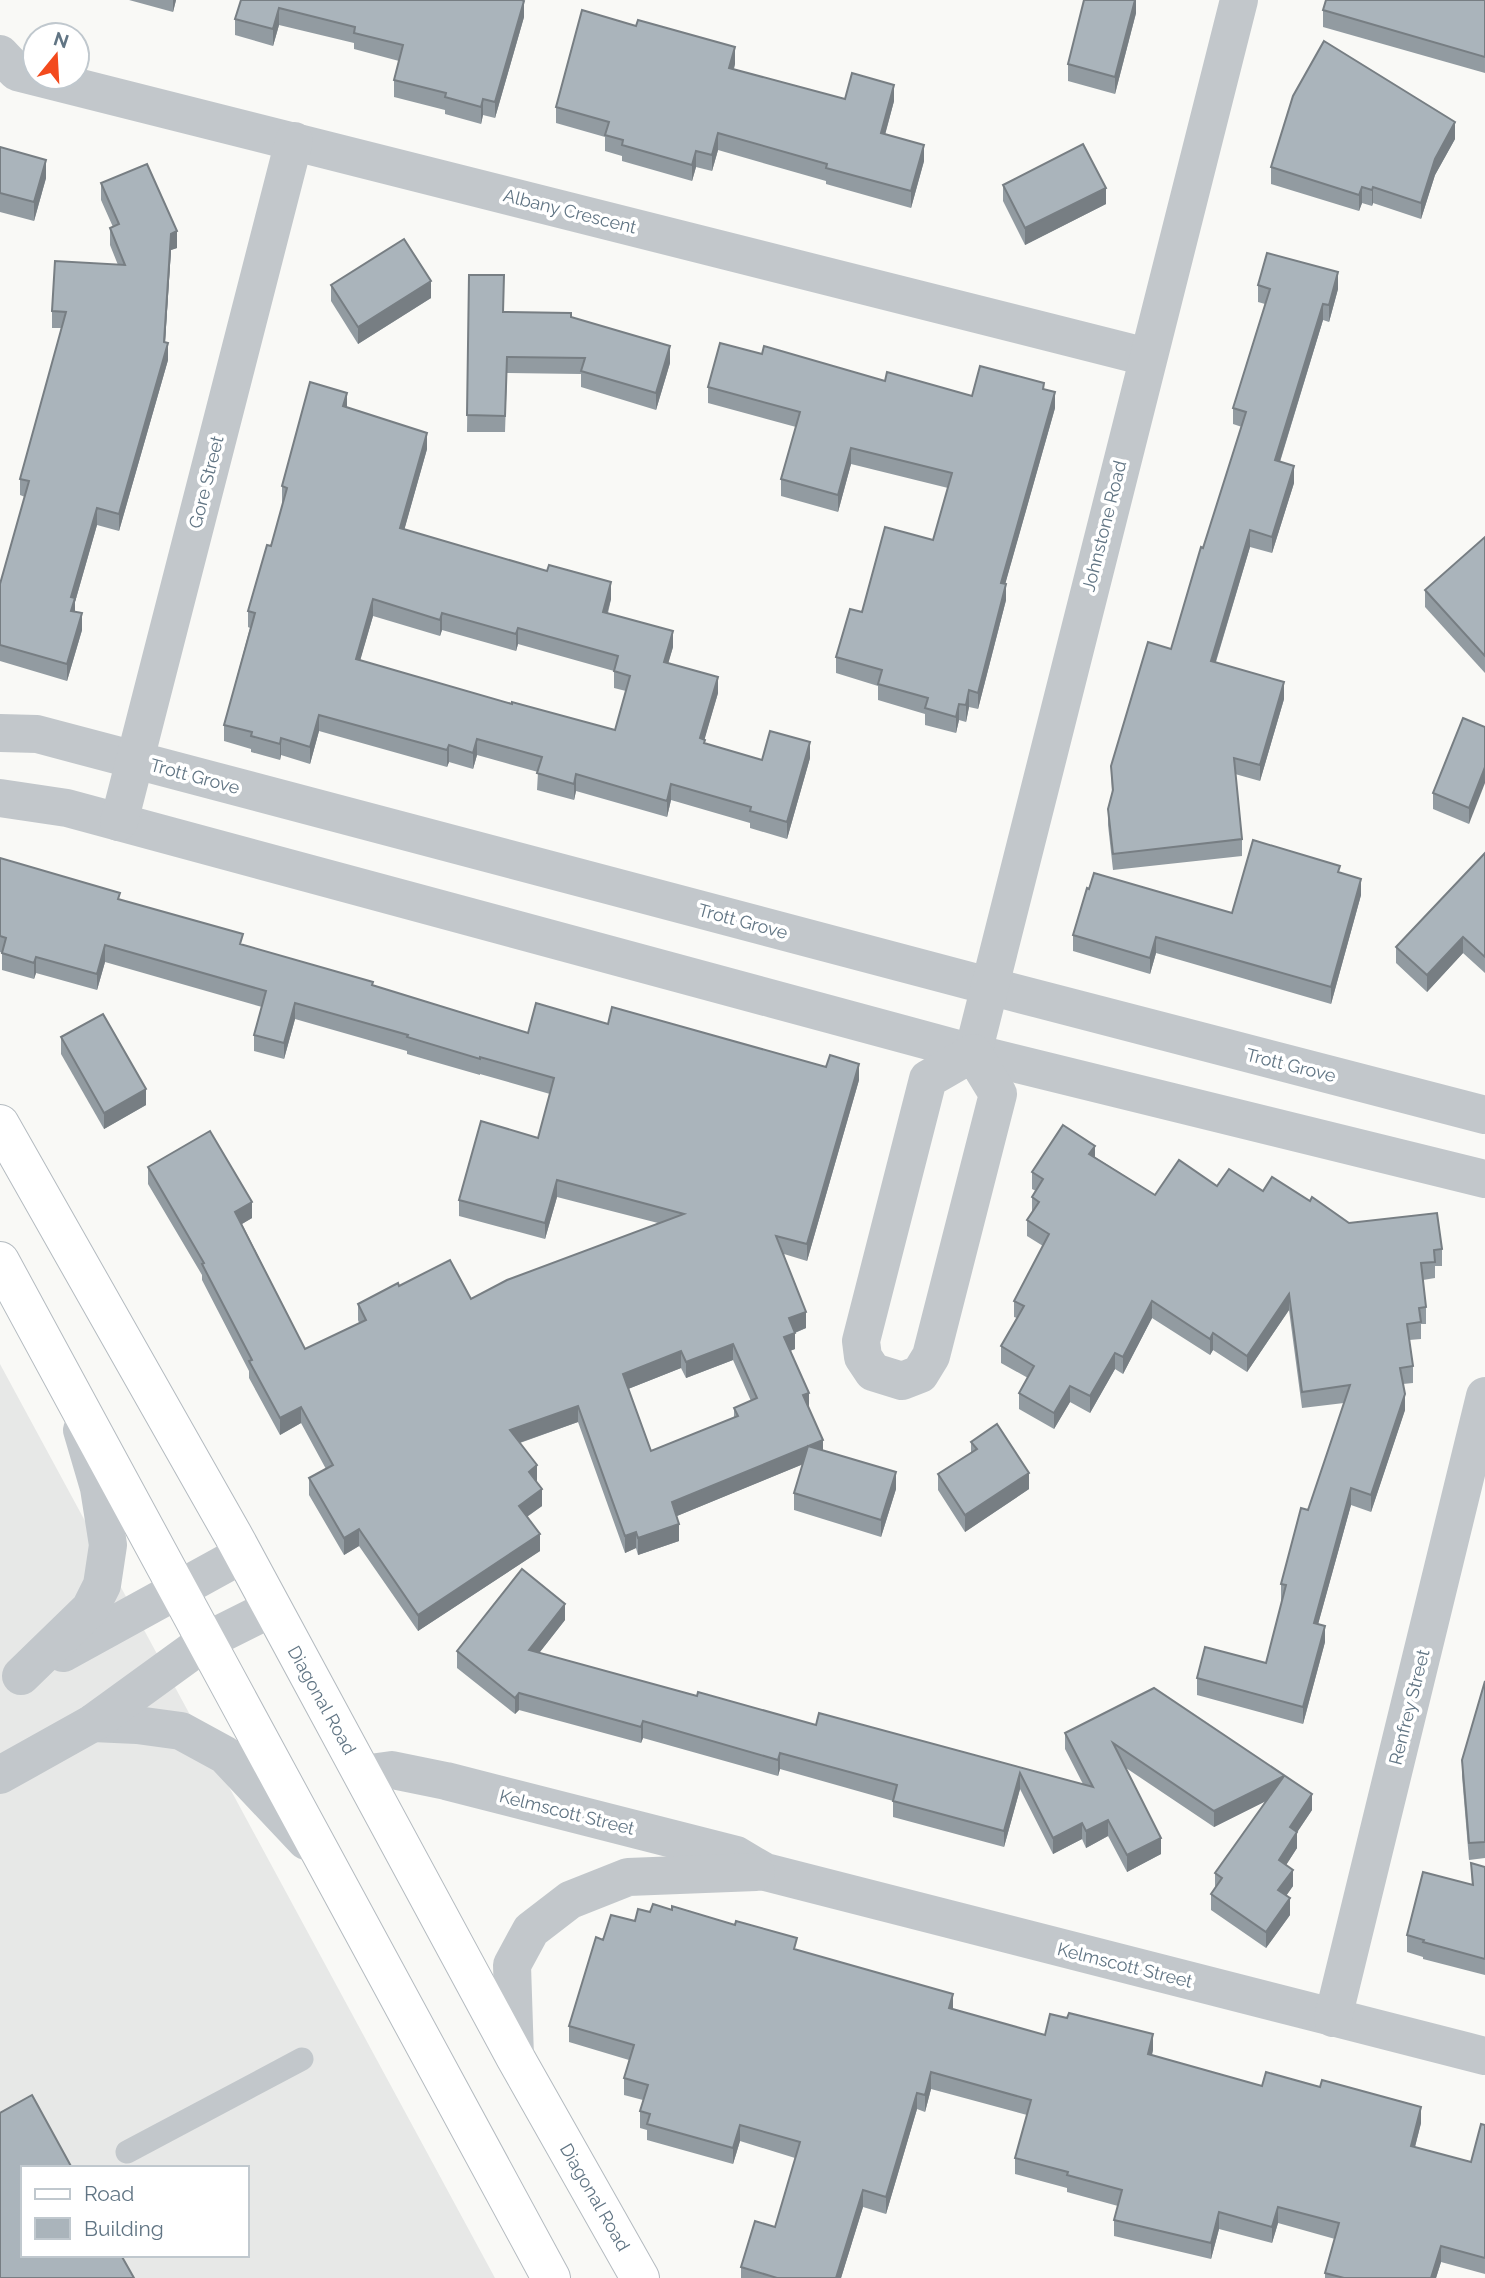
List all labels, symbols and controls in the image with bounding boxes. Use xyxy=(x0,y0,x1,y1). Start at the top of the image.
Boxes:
north arrow xyxy=(21,21,91,91)
text: N xyxy=(51,27,72,53)
street label: Albany Crescent xyxy=(501,184,639,238)
street label: Gore Street xyxy=(184,434,228,530)
street label: Johnstone Road xyxy=(1078,458,1130,594)
street label: Trott Grove xyxy=(148,754,242,798)
street label: Trott Grove xyxy=(696,899,790,943)
street label: Trott Grove xyxy=(1244,1044,1338,1086)
street label: Diagonal Road xyxy=(284,1642,360,1758)
street label: Renfrey Street xyxy=(1384,1647,1434,1767)
street label: Kelmscott Street xyxy=(497,1785,637,1839)
street label: Kelmscott Street xyxy=(1055,1938,1195,1992)
street label: Diagonal Road xyxy=(556,2139,634,2255)
legend xyxy=(21,2166,248,2257)
text: Road xyxy=(84,2181,134,2206)
text: Building xyxy=(84,2216,164,2241)

